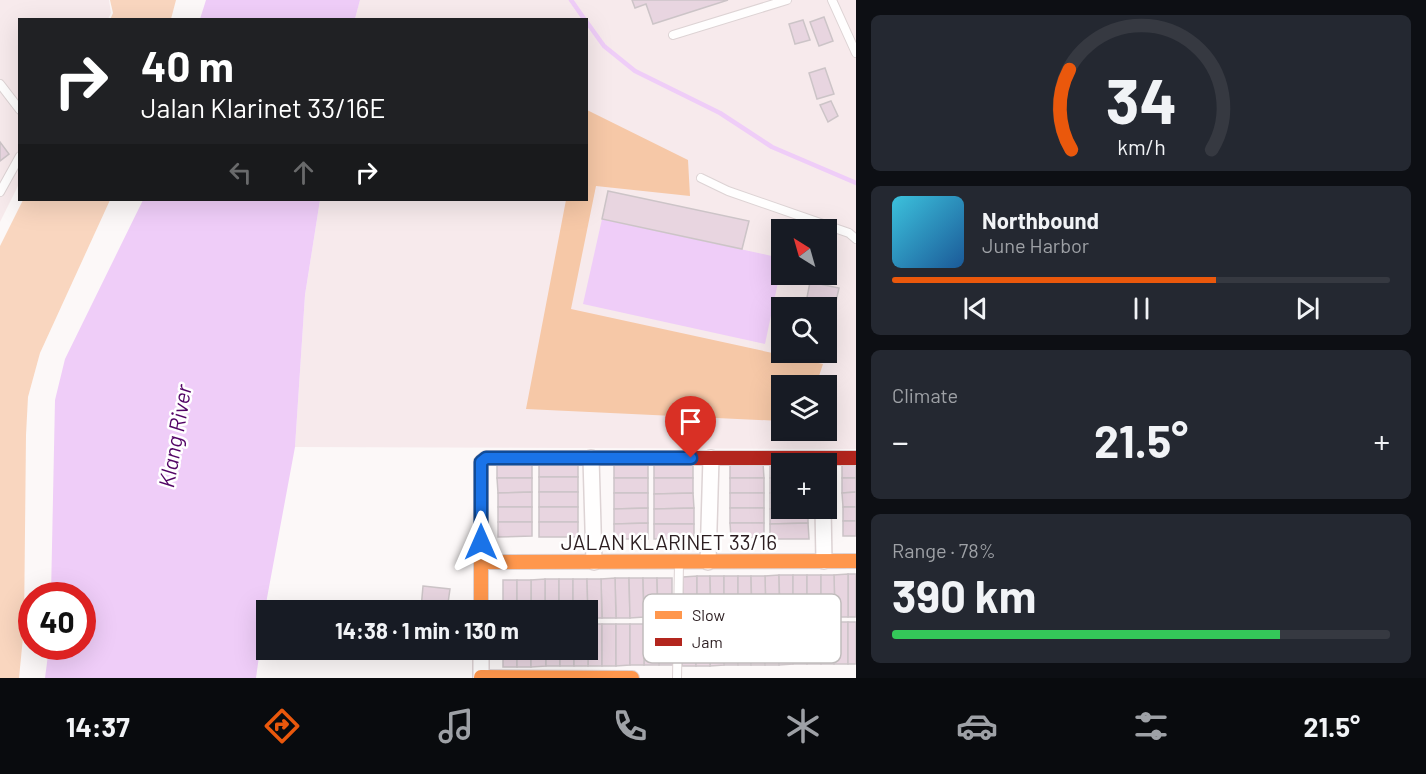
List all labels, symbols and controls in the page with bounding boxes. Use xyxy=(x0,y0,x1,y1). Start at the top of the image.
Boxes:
text: 40 m xyxy=(141,40,234,90)
icon: right xyxy=(42,42,120,120)
text: 34 xyxy=(1105,62,1177,136)
text: Jalan Klarinet 33/16E xyxy=(141,91,386,123)
text: km/h xyxy=(1117,134,1165,159)
icon: left xyxy=(224,156,257,189)
icon: ahead xyxy=(287,156,320,189)
icon: right xyxy=(350,156,383,189)
text: Northbound xyxy=(982,207,1099,233)
north arrow xyxy=(771,219,837,285)
map controls xyxy=(771,219,837,519)
text: June Harbor xyxy=(982,233,1089,257)
icon: previous xyxy=(959,292,992,325)
icon: pause xyxy=(1125,292,1158,325)
icon: next xyxy=(1291,292,1324,325)
button: search xyxy=(771,297,837,363)
button: layers xyxy=(771,375,837,441)
water label: Klang River xyxy=(152,381,196,490)
text: Climate xyxy=(892,383,958,407)
pin xyxy=(665,396,716,458)
icon: arrive xyxy=(674,405,707,438)
text: 21.5° xyxy=(1094,413,1188,467)
text: − xyxy=(892,421,909,461)
text: + xyxy=(1374,421,1390,461)
button: + xyxy=(771,453,837,519)
position arrow xyxy=(449,510,513,574)
street label: JALAN KLARINET 33/16 xyxy=(561,529,777,554)
text: Range · 78% xyxy=(892,538,996,562)
text: 390 km xyxy=(892,568,1036,622)
speed limit sign: 40 xyxy=(18,582,96,660)
legend xyxy=(643,594,841,663)
text: Slow xyxy=(692,605,725,624)
text: 14:38 · 1 min · 130 m xyxy=(335,617,519,643)
text: Jam xyxy=(692,632,723,651)
icon: directions xyxy=(261,705,303,747)
icon: music xyxy=(435,705,477,747)
icon: phone xyxy=(609,705,651,747)
icon: climate xyxy=(782,705,824,747)
icon: car xyxy=(956,705,998,747)
icon: filters xyxy=(1130,705,1172,747)
text: 14:37 xyxy=(66,710,130,742)
text: 21.5° xyxy=(1304,710,1360,742)

